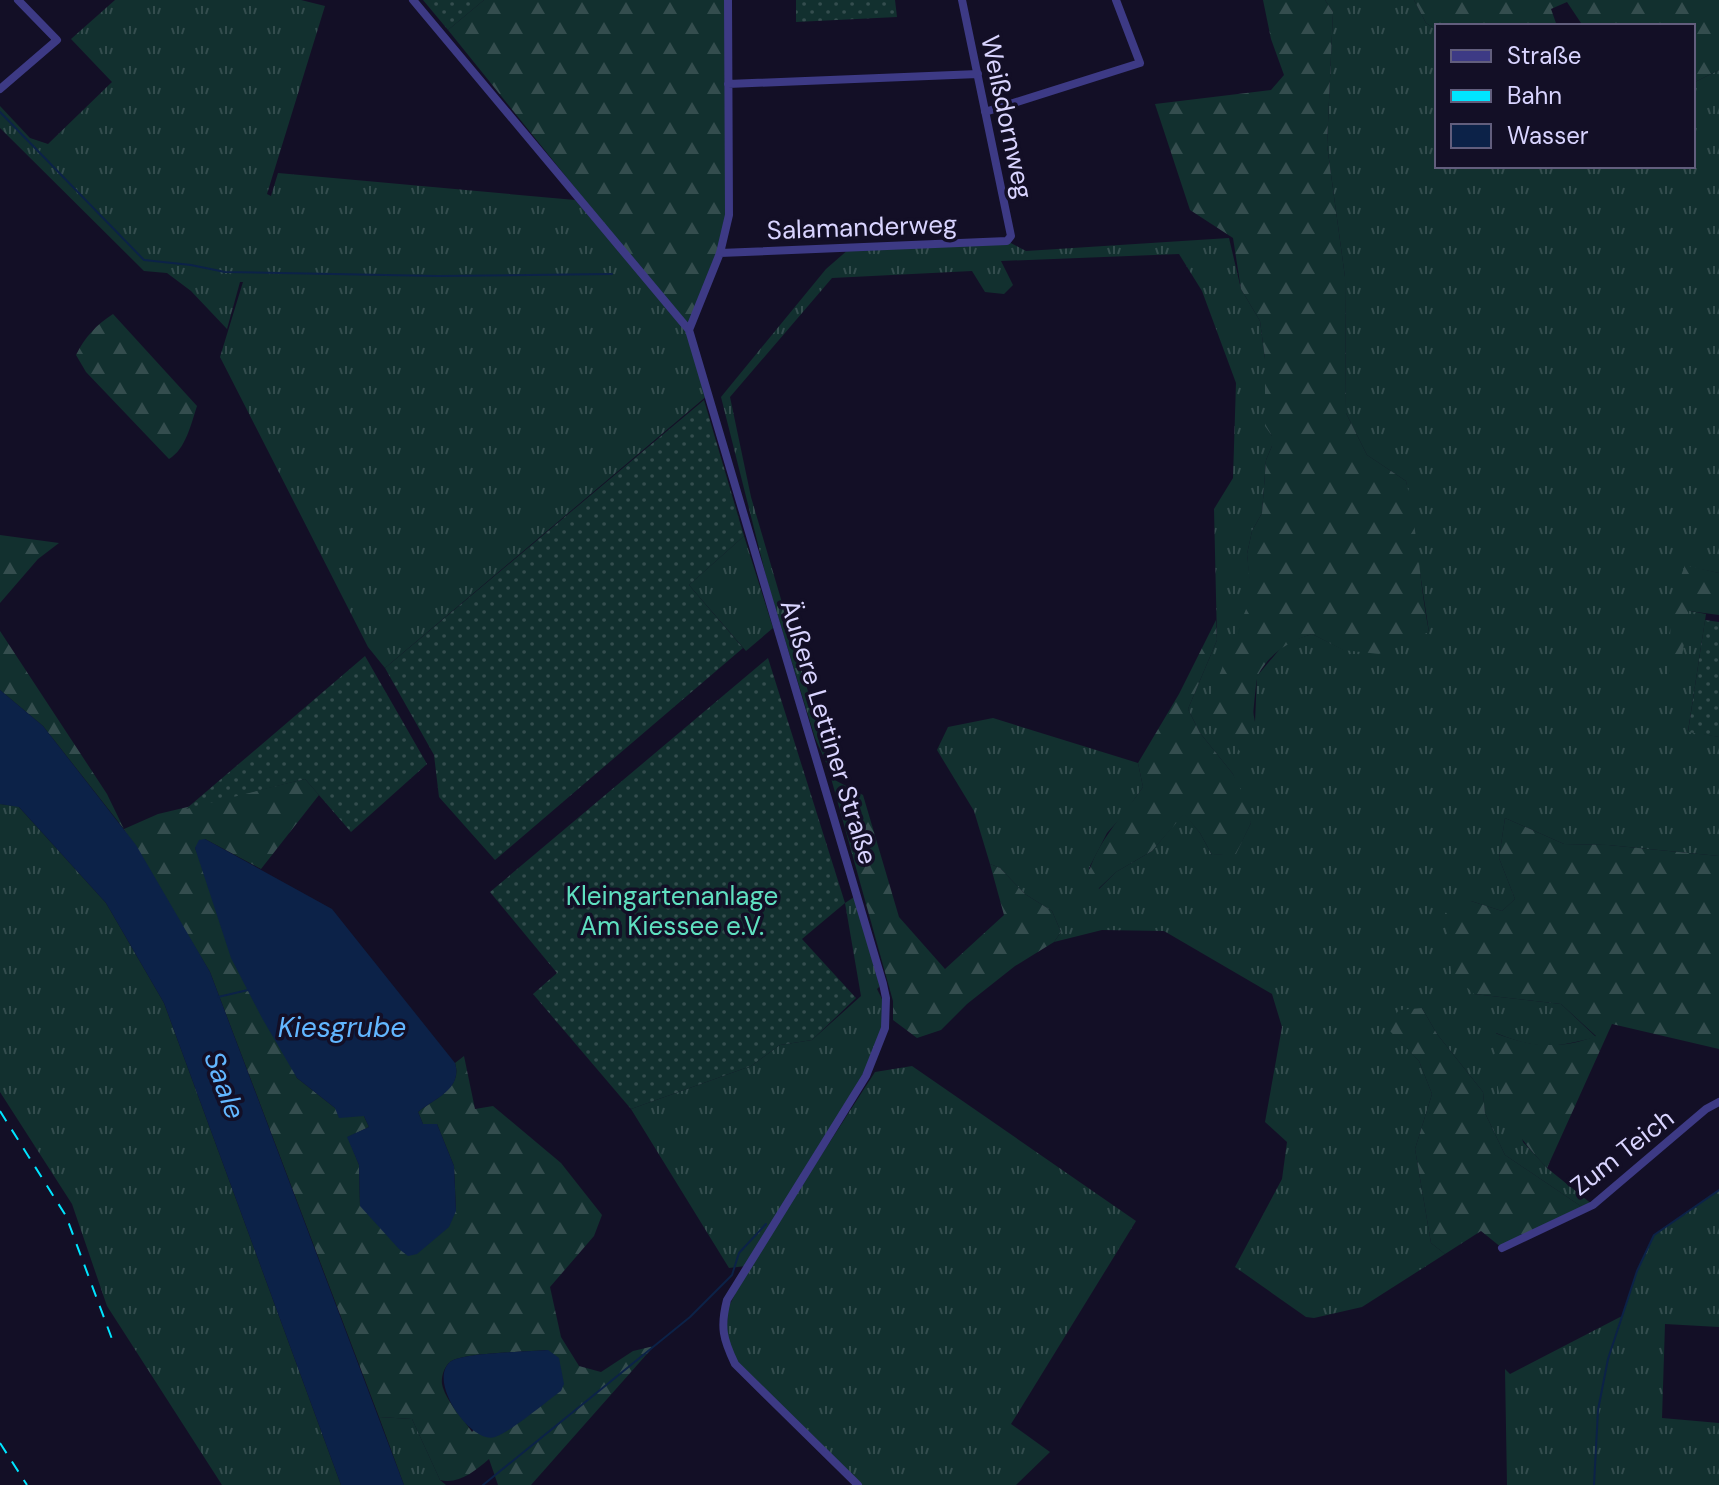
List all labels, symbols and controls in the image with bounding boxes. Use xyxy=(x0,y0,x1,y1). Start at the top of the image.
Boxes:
legend xyxy=(1435,24,1695,168)
street label: Weißdornweg xyxy=(973,32,1041,202)
text: Straße xyxy=(1507,40,1581,71)
text: Bahn xyxy=(1507,80,1562,111)
text: Wasser xyxy=(1507,120,1589,151)
street label: Salamanderweg xyxy=(766,207,958,247)
street label: Äußere Lettiner Straße xyxy=(773,595,885,869)
park label: Kleingartenanlage Am Kiessee e.V. xyxy=(566,879,778,943)
water label: Kiesgrube xyxy=(278,1009,406,1046)
water label: Saale xyxy=(195,1046,254,1124)
street label: Zum Teich xyxy=(1563,1101,1681,1203)

